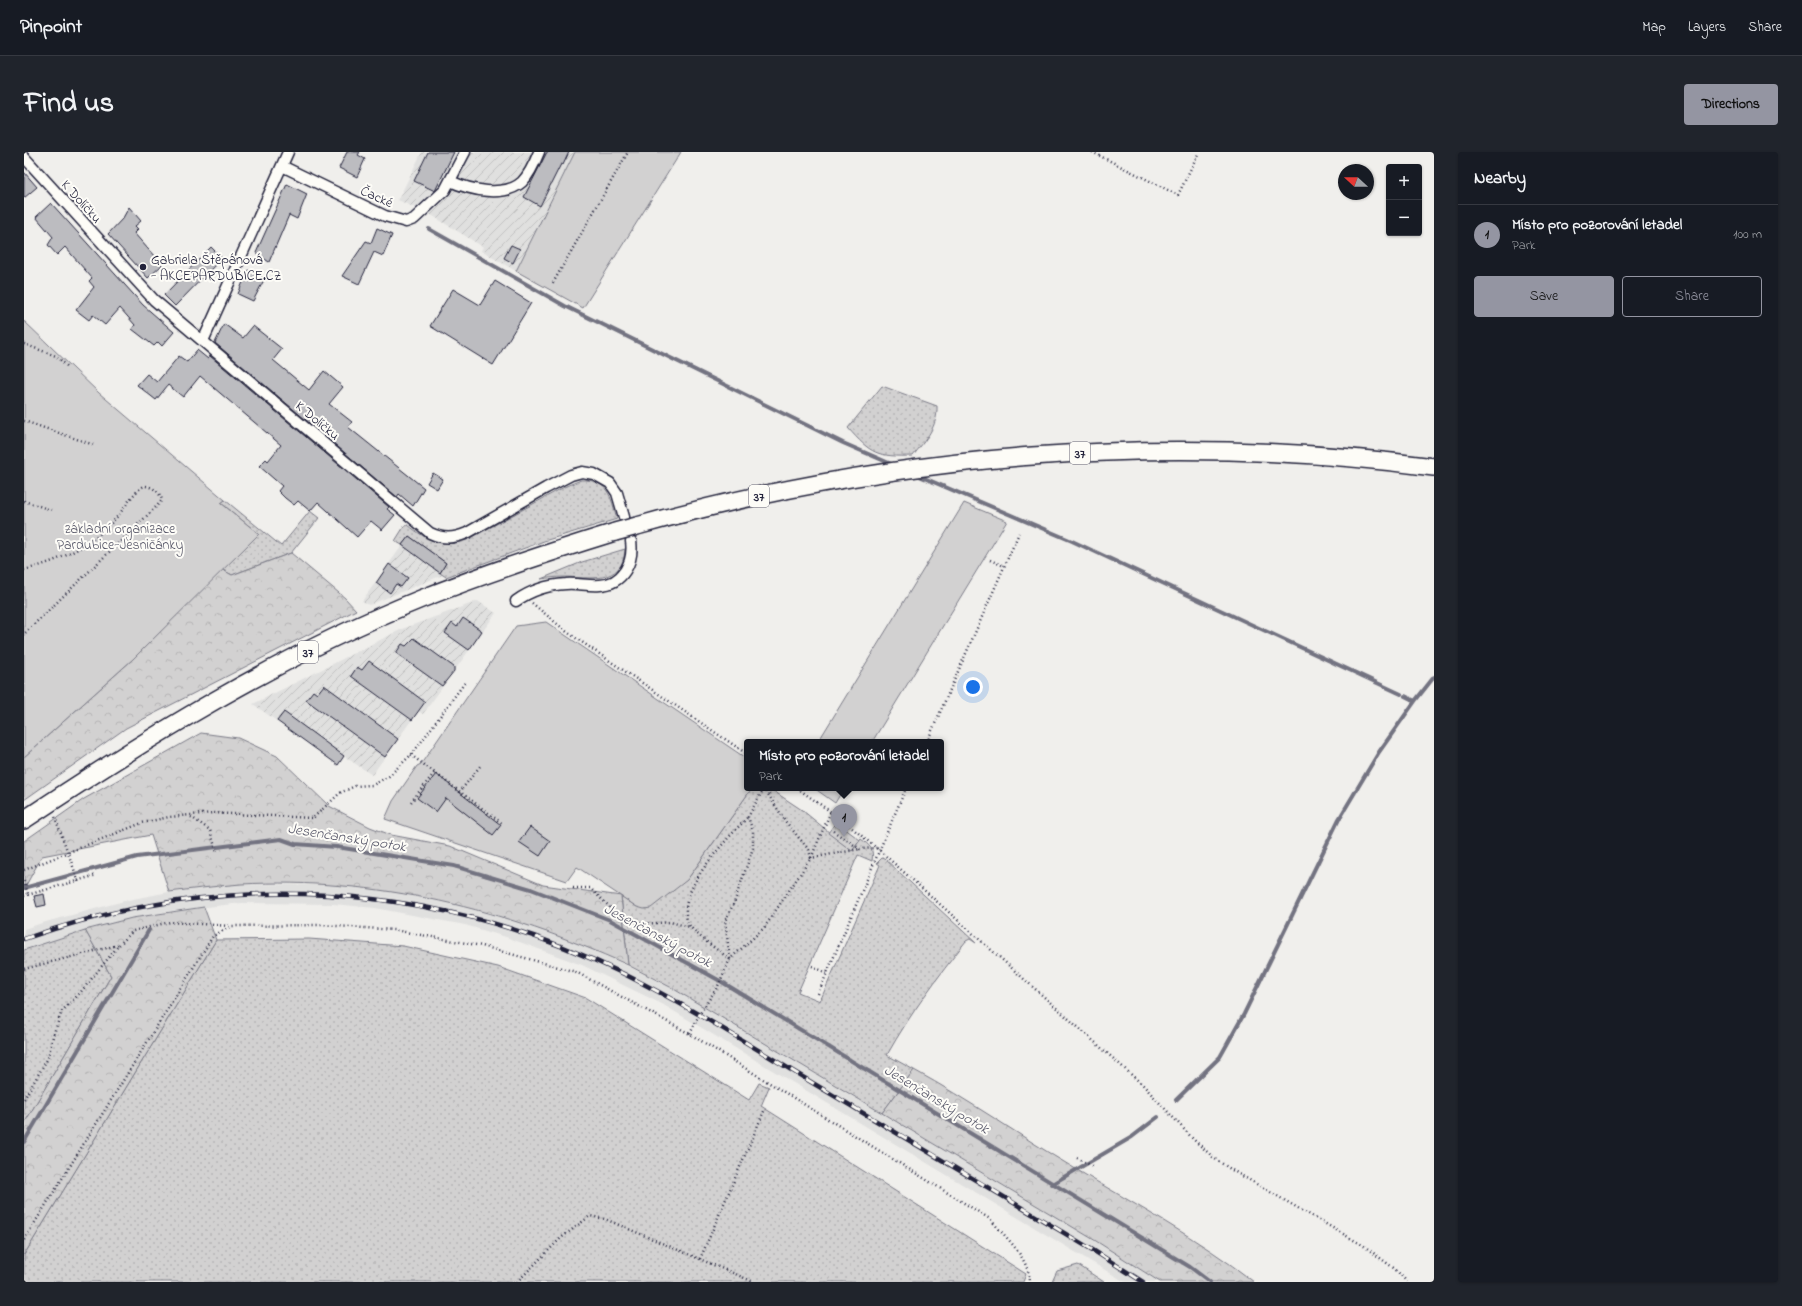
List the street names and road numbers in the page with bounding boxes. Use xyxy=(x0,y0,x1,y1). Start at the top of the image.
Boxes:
street label: K Dolíčku xyxy=(55,175,106,229)
street label: Čacké xyxy=(357,181,397,214)
street label: K Dolíčku xyxy=(290,396,344,446)
road number: 37 xyxy=(1070,442,1090,464)
road number: 37 xyxy=(749,485,769,507)
road number: 37 xyxy=(298,641,318,663)

